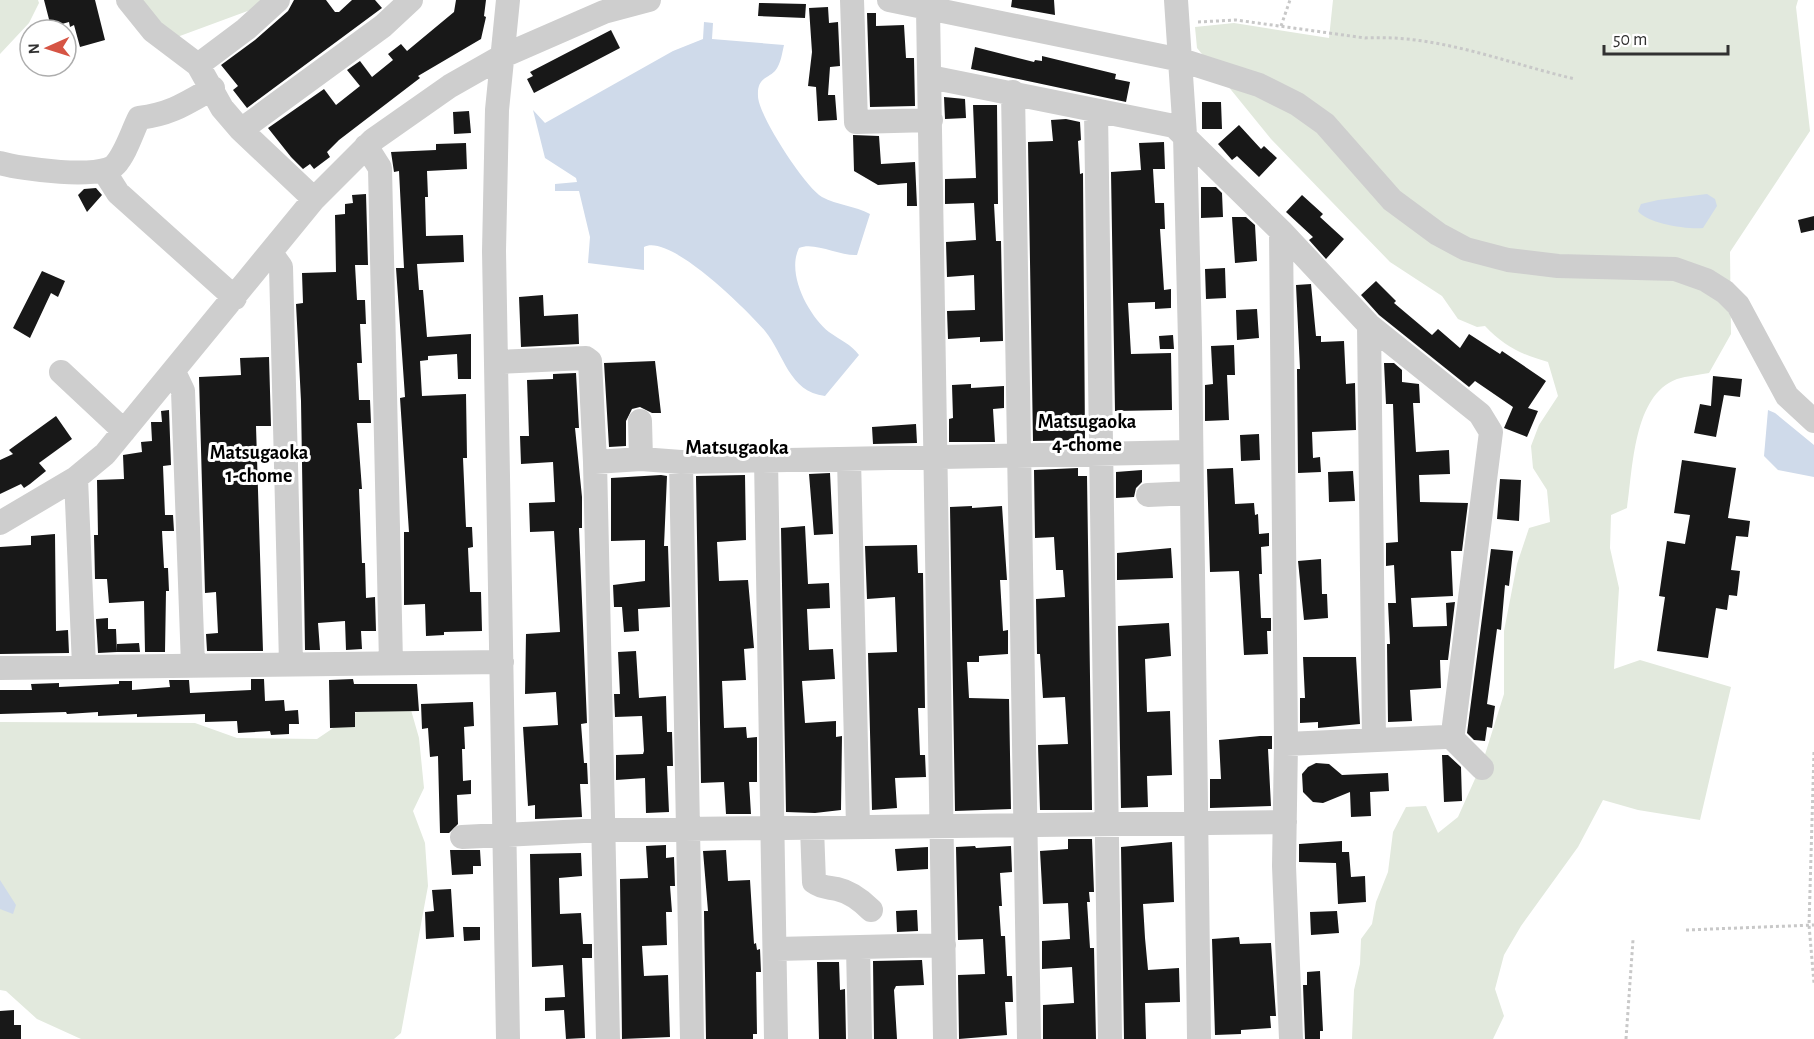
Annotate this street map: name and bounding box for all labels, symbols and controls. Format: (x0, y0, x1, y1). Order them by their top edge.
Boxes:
north arrow (18, 18, 78, 78)
scale bar (1604, 18, 1728, 56)
text: 50 m (1613, 31, 1647, 49)
text: N (26, 43, 42, 55)
district label: Matsugaoka 4-chome (1038, 412, 1137, 455)
district label: Matsugaoka (685, 437, 789, 458)
district label: Matsugaoka 1-chome (210, 443, 309, 486)

